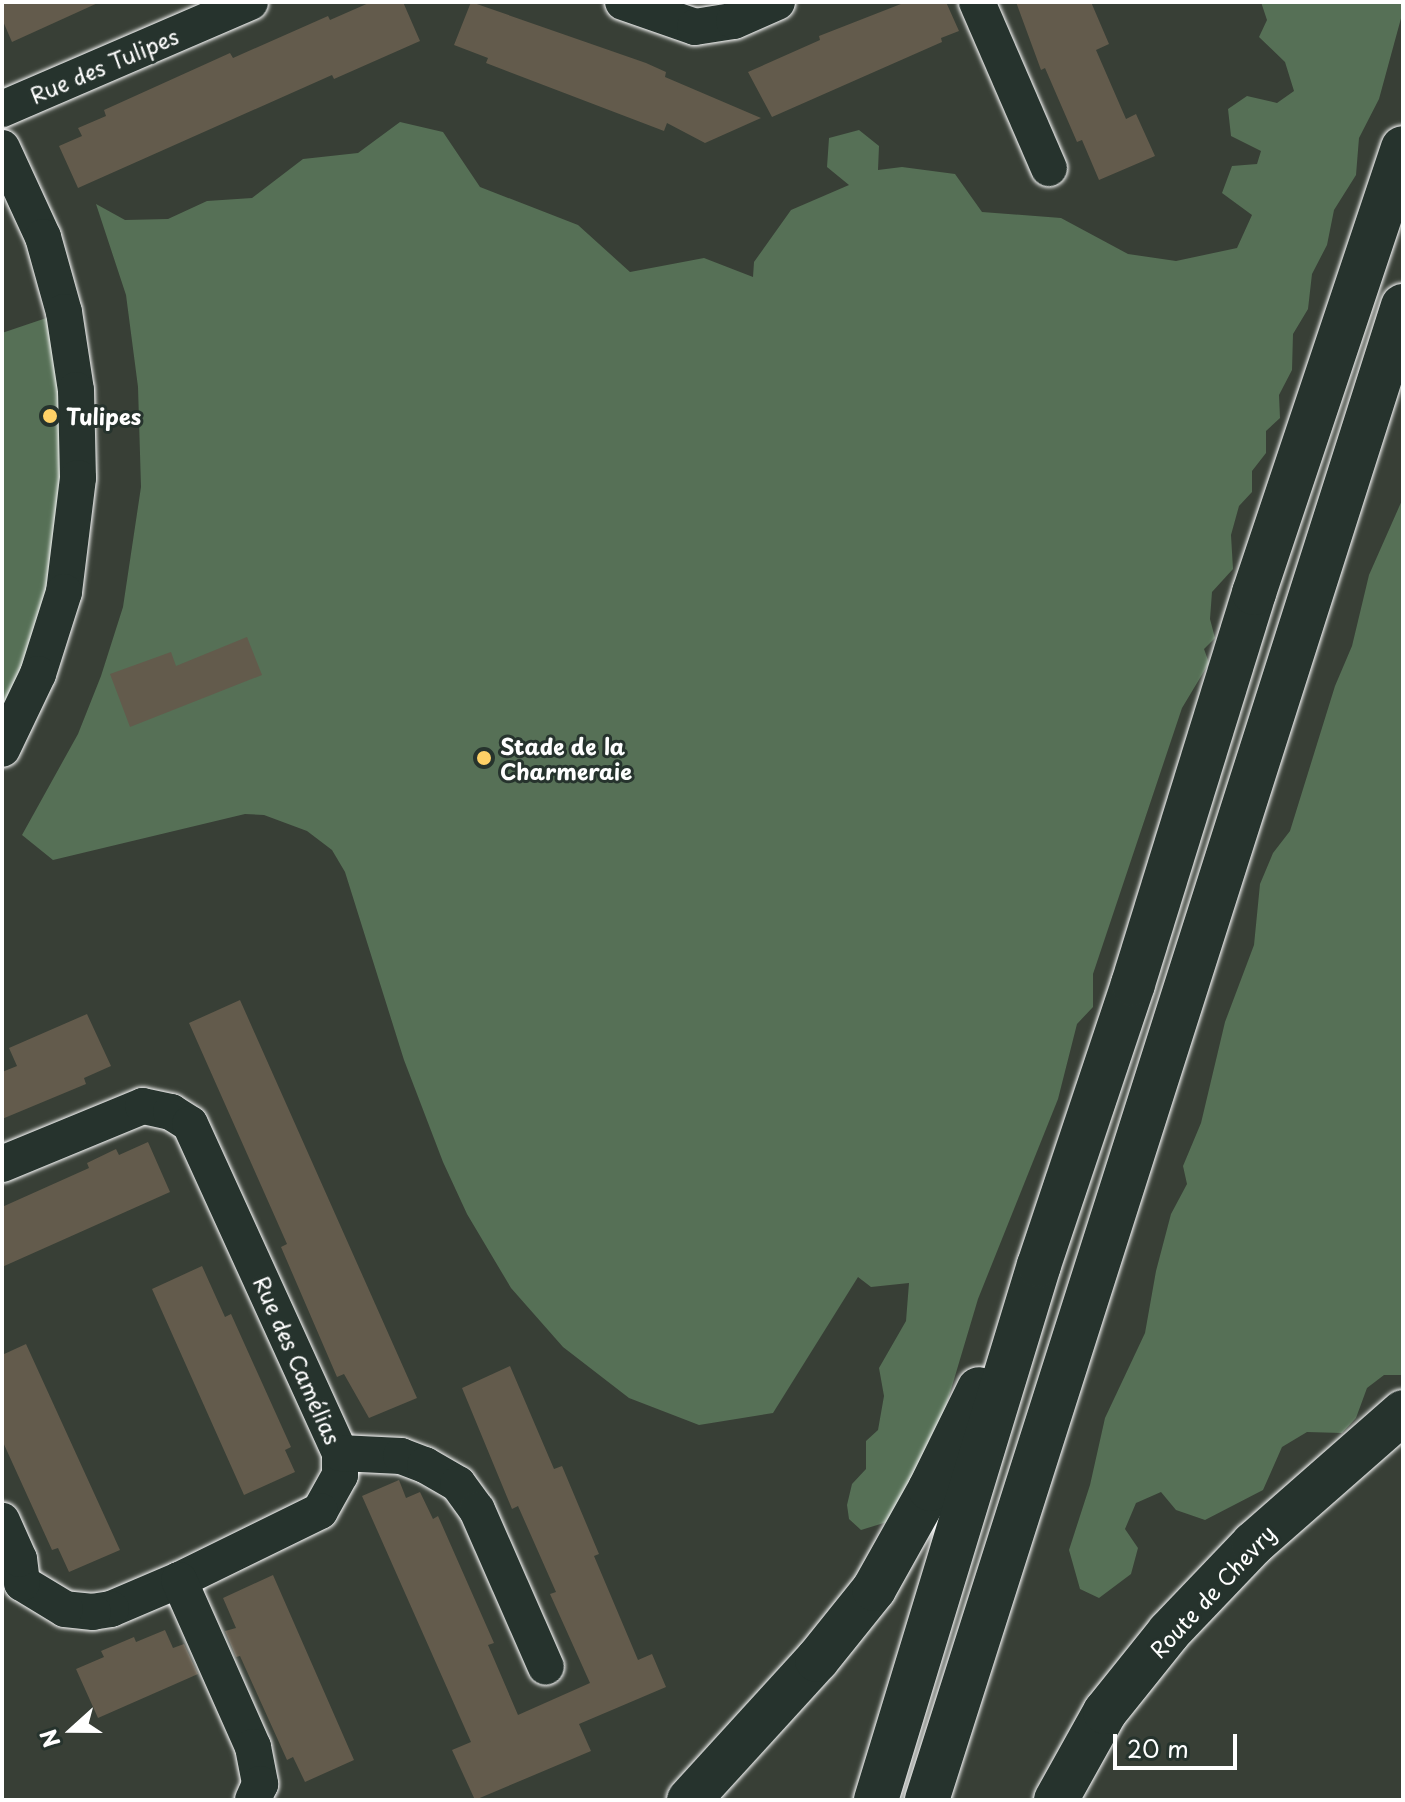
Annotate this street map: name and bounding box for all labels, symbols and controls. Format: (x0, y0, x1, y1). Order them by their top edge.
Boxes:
street label: Rue des Tulipes (24, 21, 184, 109)
place label: Tulipes (66, 403, 141, 429)
marker: Tulipes (41, 407, 59, 425)
place label: Stade de la Charmeraie (500, 732, 632, 784)
marker: Stade de la Charmeraie (475, 749, 493, 767)
street label: Rue des Camélias (248, 1270, 348, 1450)
street label: Route de Chevry (1143, 1519, 1281, 1663)
north arrow (32, 1690, 112, 1770)
scale bar (1117, 1718, 1241, 1768)
text: N (31, 1725, 68, 1753)
text: 20 m (1127, 1730, 1189, 1766)

